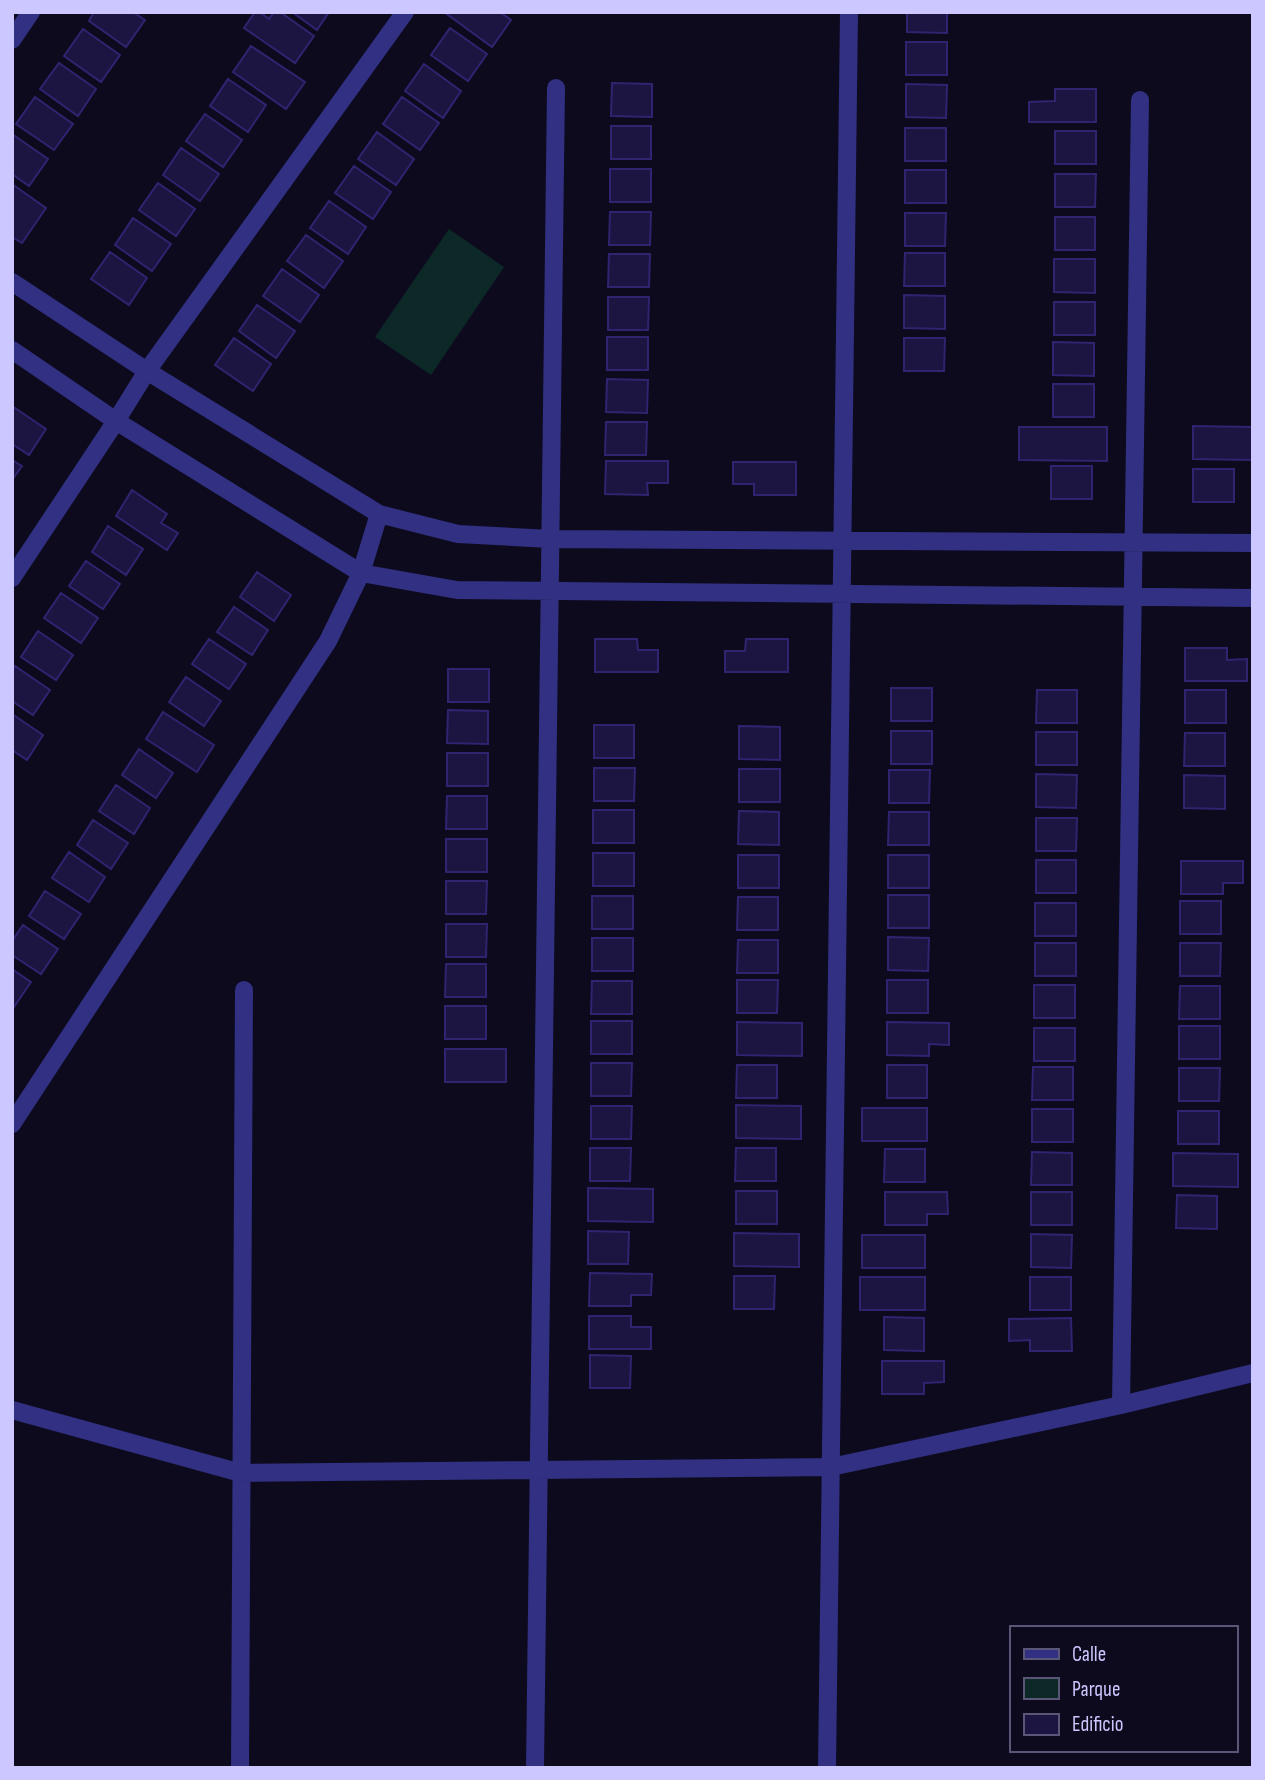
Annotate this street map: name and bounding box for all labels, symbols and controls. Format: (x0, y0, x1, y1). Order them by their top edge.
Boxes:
legend (1010, 1626, 1237, 1752)
text: Calle (1072, 1642, 1106, 1667)
text: Parque (1072, 1677, 1120, 1702)
text: Edificio (1072, 1712, 1123, 1737)

